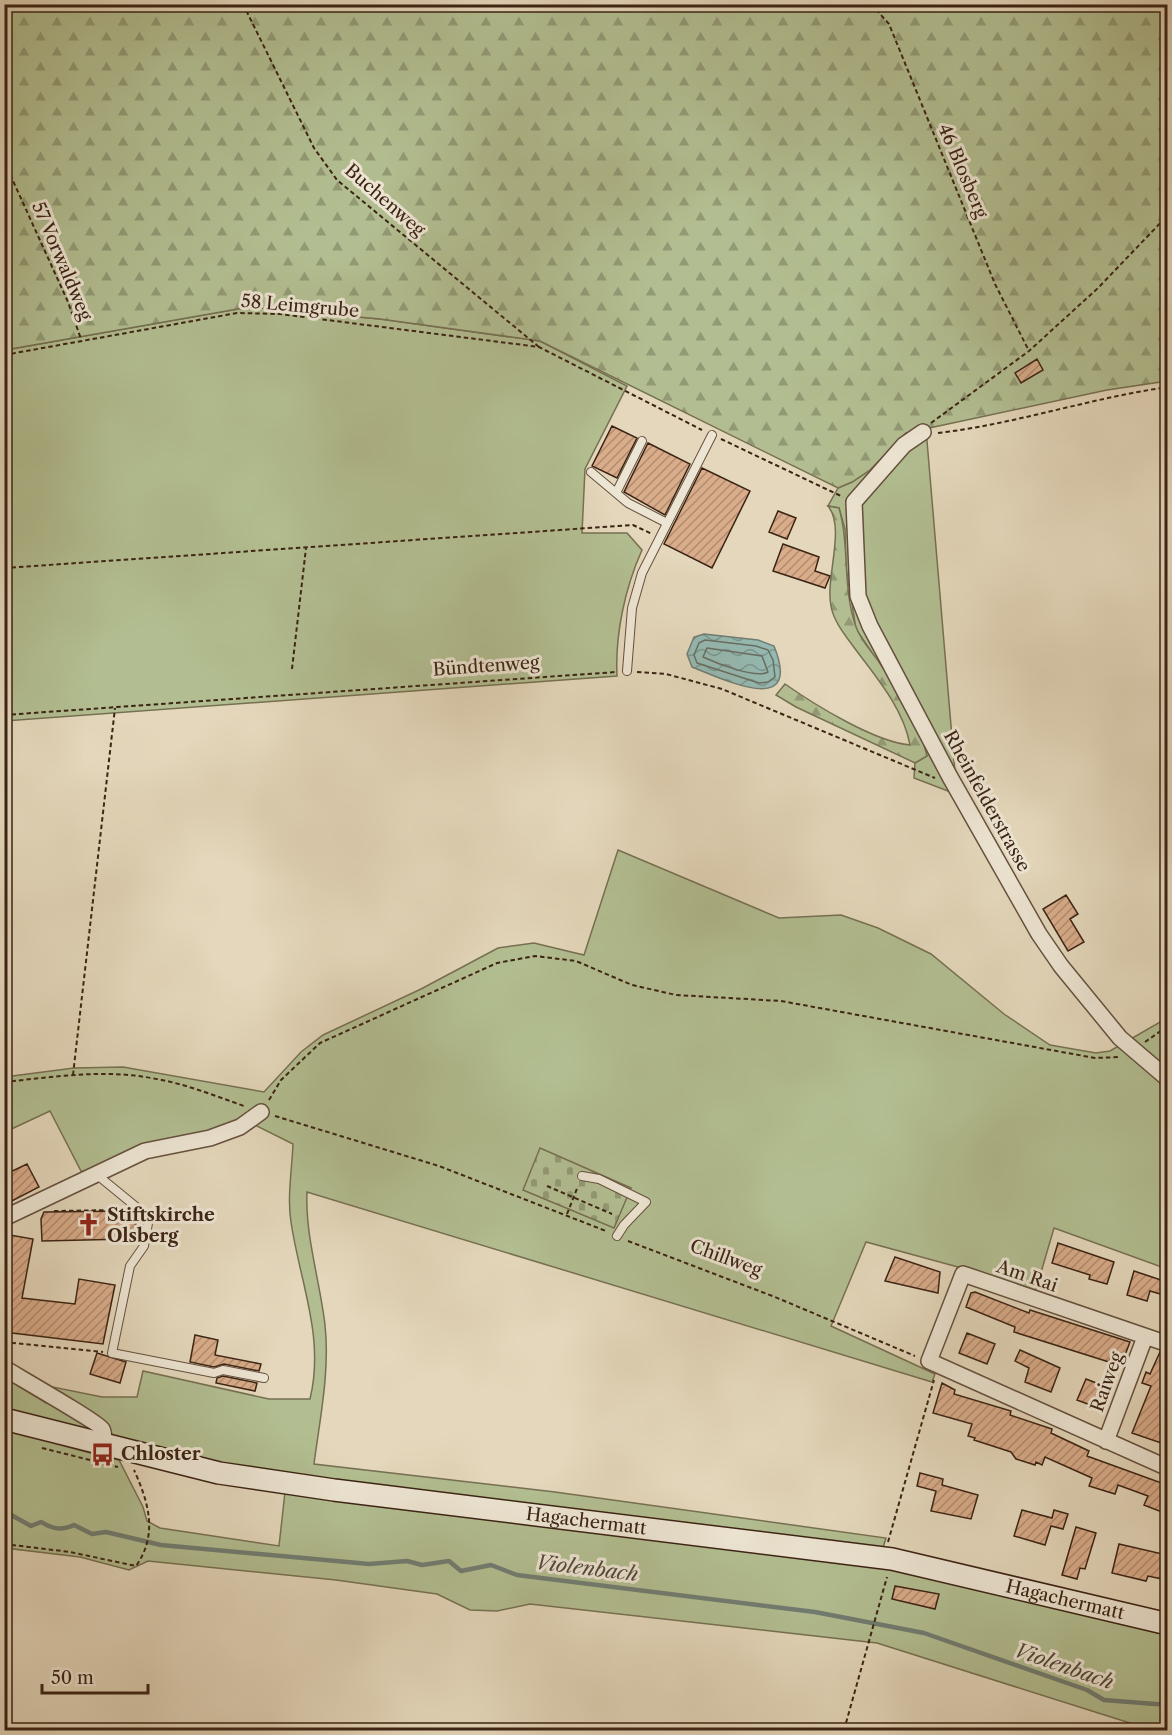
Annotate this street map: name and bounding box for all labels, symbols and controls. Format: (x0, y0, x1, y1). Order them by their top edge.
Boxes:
street label: 46 Blosberg (933, 121, 993, 222)
street label: Buchenweg (340, 159, 430, 241)
street label: 57 Vorwaldweg (27, 198, 97, 324)
street label: 58 Leimgrube (240, 290, 360, 322)
street label: Bündtenweg (432, 651, 541, 681)
street label: Rheinfelderstrasse (939, 726, 1035, 876)
place label: Stiftskirche Olsberg (107, 1204, 215, 1247)
church icon: Stiftskirche Olsberg (76, 1212, 102, 1238)
street label: Chillweg (687, 1235, 766, 1281)
street label: Am Rai (993, 1255, 1061, 1297)
street label: Raiweg (1086, 1349, 1128, 1415)
bus stop icon: Chloster (90, 1441, 116, 1467)
place label: Chloster (121, 1443, 201, 1465)
street label: Hagachermatt (525, 1503, 648, 1540)
water label: Violenbach (534, 1550, 640, 1586)
street label: Hagachermatt (1004, 1575, 1127, 1625)
water label: Violenbach (1011, 1638, 1117, 1694)
scale bar (42, 1657, 148, 1695)
text: 50 m (51, 1667, 94, 1689)

